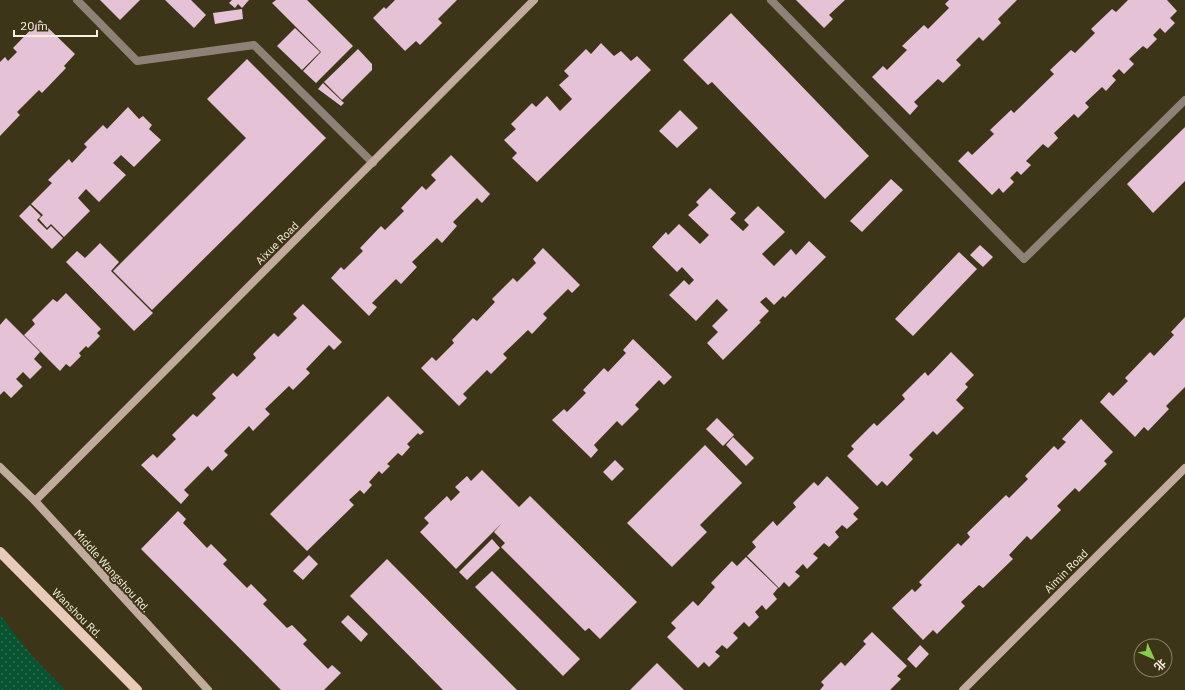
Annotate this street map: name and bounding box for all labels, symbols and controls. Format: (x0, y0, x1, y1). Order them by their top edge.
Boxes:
scale bar (14, 12, 97, 38)
text: 20 m (20, 18, 48, 33)
street label: Aixue Road (252, 218, 302, 268)
street label: Middle Wangshou Rd. (71, 527, 153, 615)
street label: Aimin Road (1041, 546, 1091, 596)
street label: Wanshou Rd. (49, 585, 105, 641)
north arrow (1133, 638, 1173, 678)
text: 北 (1151, 656, 1169, 674)

